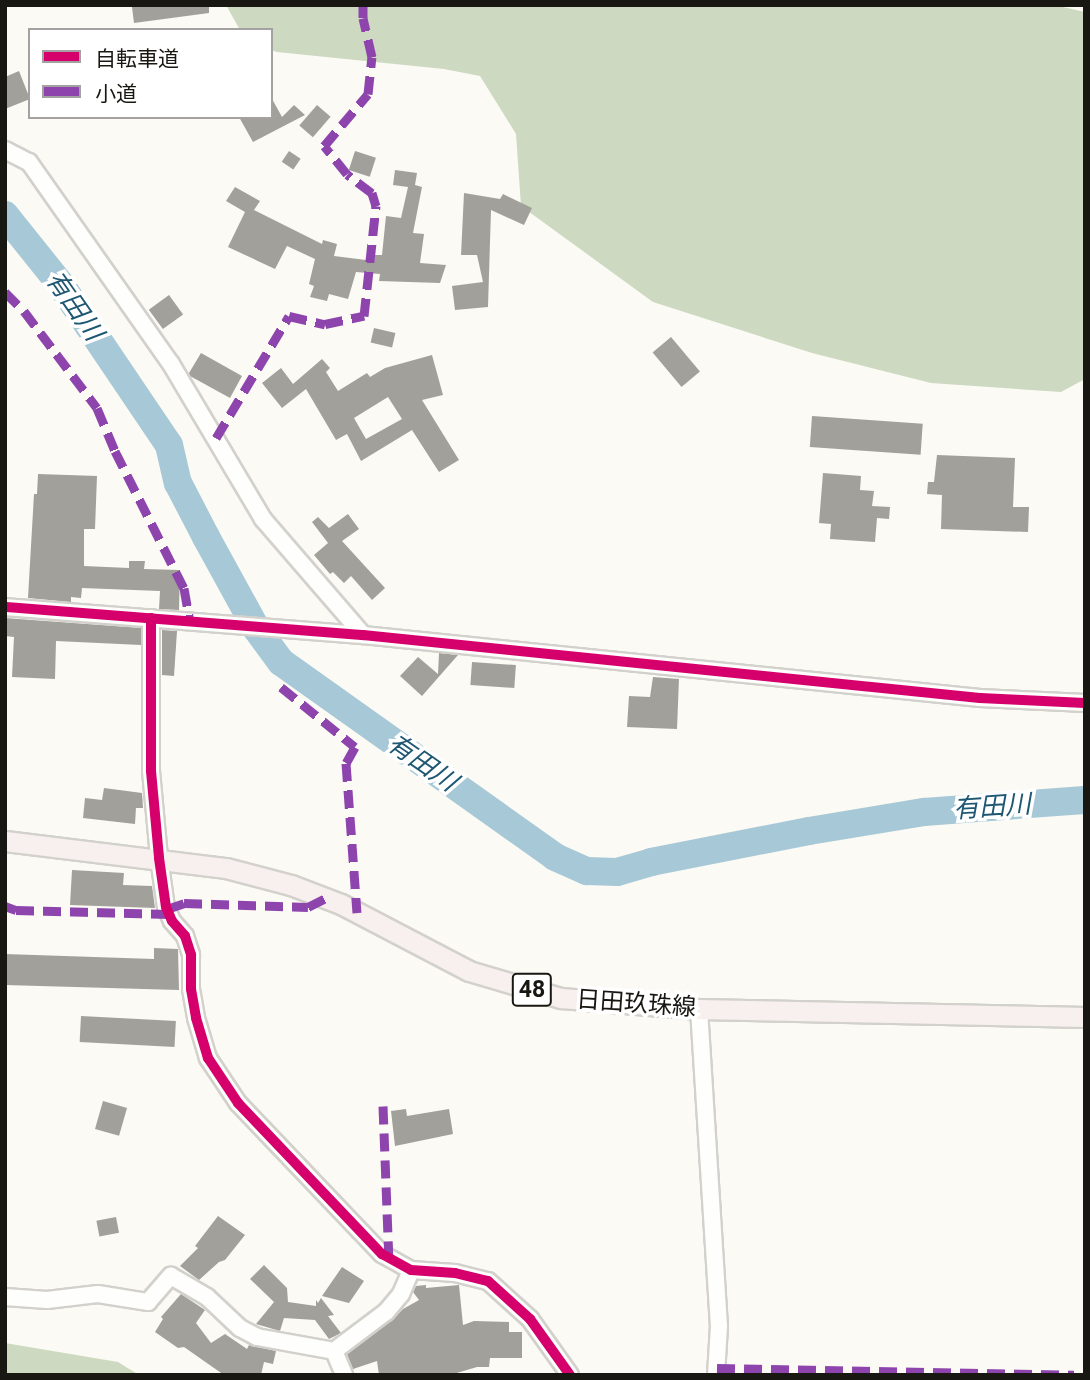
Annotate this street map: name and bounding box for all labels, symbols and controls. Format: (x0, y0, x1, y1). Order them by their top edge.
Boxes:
legend (28, 28, 273, 119)
text: 自転車道 (95, 47, 179, 71)
text: 小道 (95, 82, 137, 106)
water label: 有田川 (39, 265, 109, 347)
water label: 有田川 (381, 728, 463, 798)
water label: 有田川 (952, 789, 1032, 825)
road number: 48 (511, 970, 553, 1009)
street label: 日田玖珠線 (575, 985, 697, 1023)

